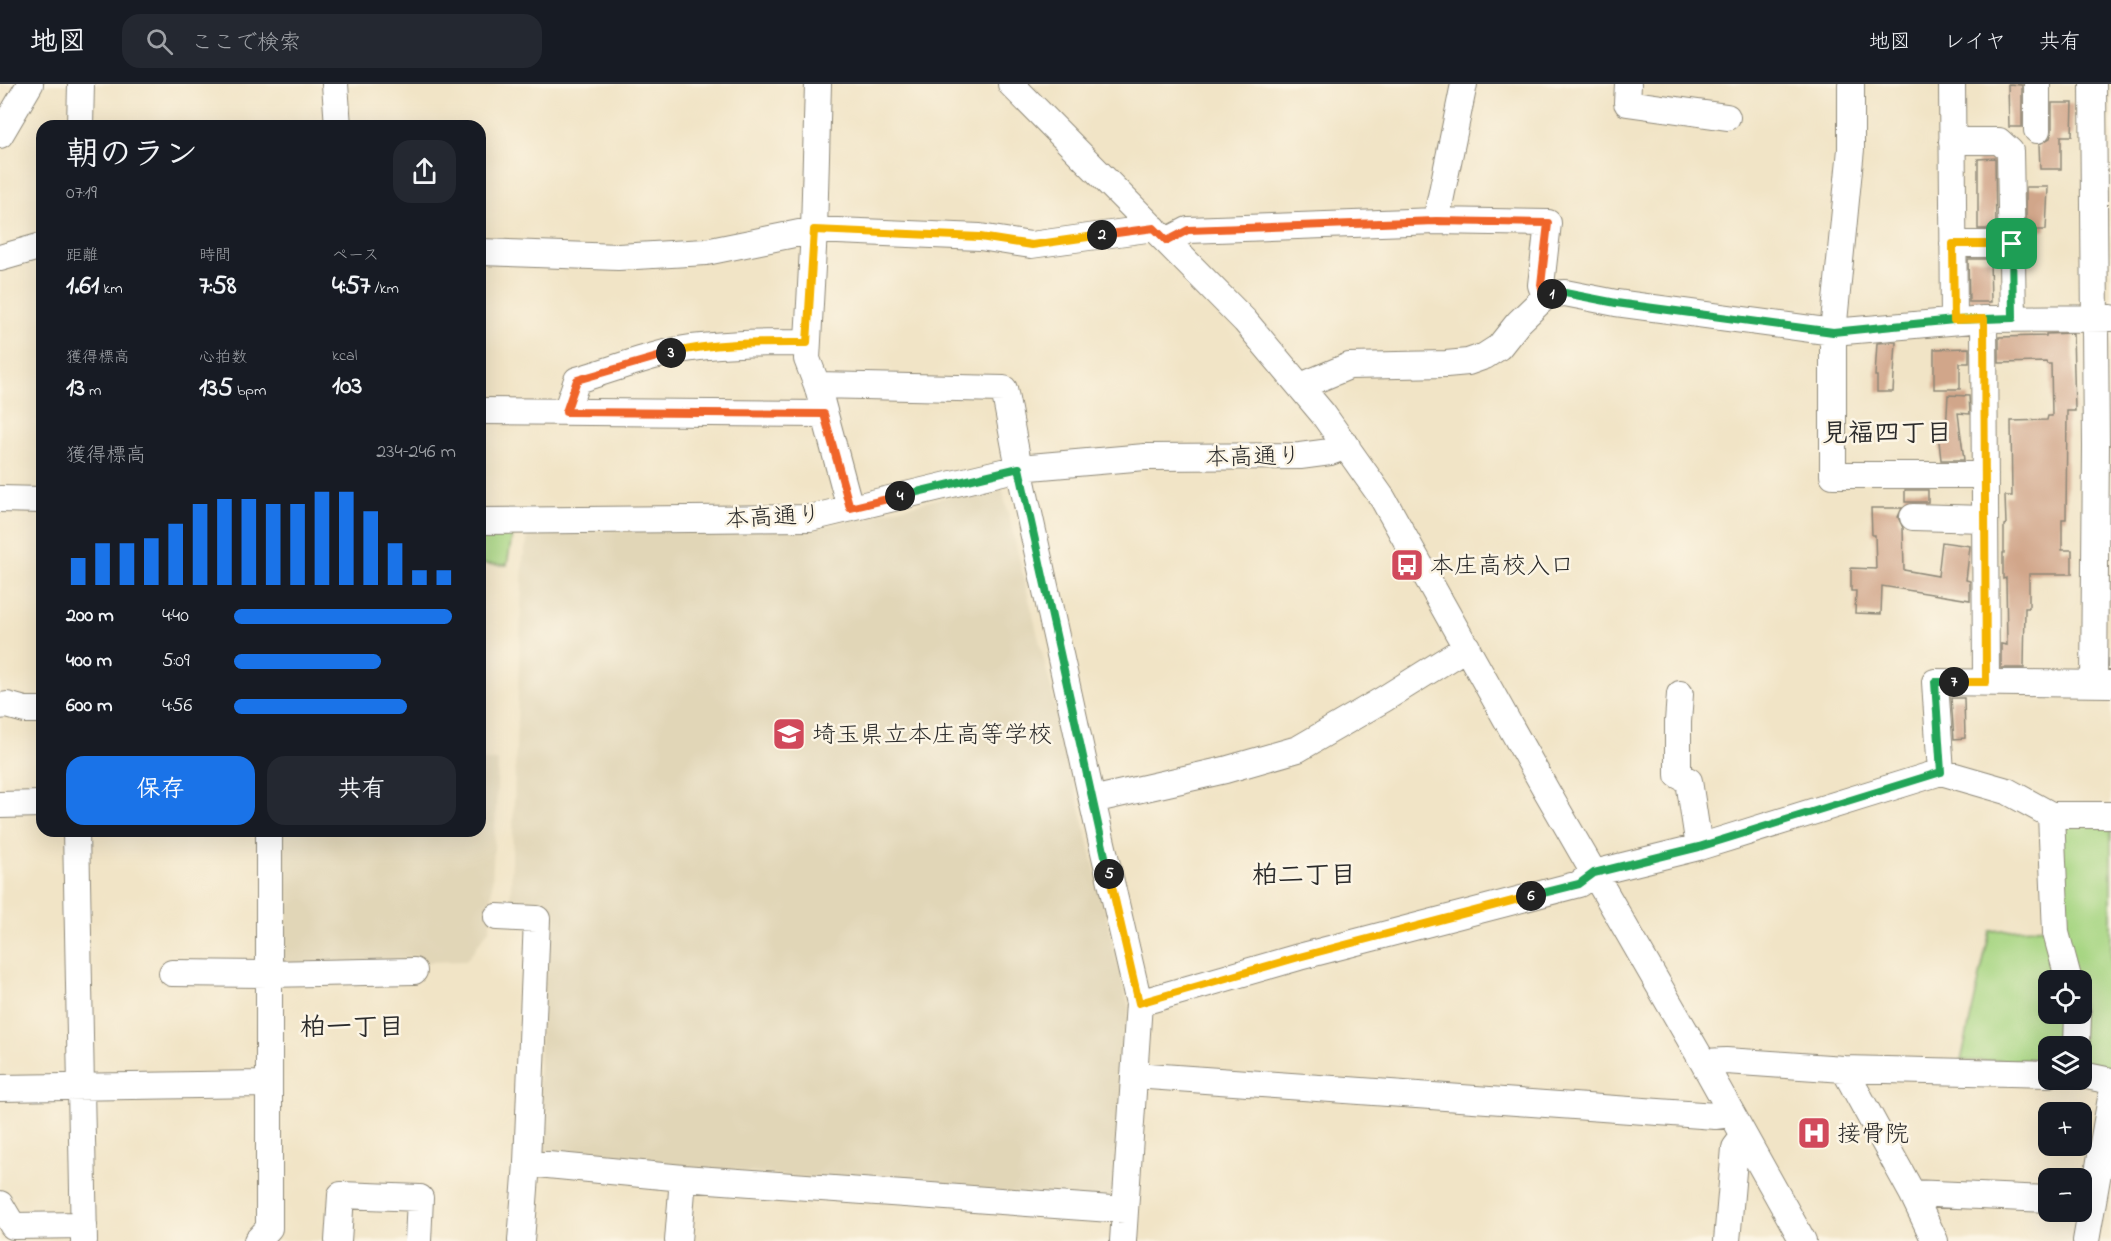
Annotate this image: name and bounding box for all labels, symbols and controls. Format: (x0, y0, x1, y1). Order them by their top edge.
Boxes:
search box (122, 14, 542, 68)
text: 地図 (30, 23, 86, 64)
icon: search (143, 25, 176, 58)
text: ここで検索 (191, 28, 301, 60)
text: 地図 (1869, 28, 1911, 58)
text: レイヤ (1944, 28, 2006, 58)
text: 共有 (2039, 28, 2081, 58)
text: 朝のラン (66, 132, 198, 180)
button: share (393, 140, 456, 203)
text: 07:19 (66, 179, 97, 208)
pin (1986, 218, 2037, 269)
pin: 2 (1087, 220, 1117, 250)
text: 2 (1098, 223, 1106, 247)
icon: arrive (1995, 227, 2028, 260)
text: 距離 (66, 244, 98, 268)
text: 時間 (199, 244, 231, 268)
text: ペース (332, 244, 379, 268)
text: 1.61 (66, 268, 99, 306)
text: 7:58 (199, 268, 237, 306)
text: 4:57 (332, 268, 371, 306)
text: km (99, 277, 123, 301)
text: /km (371, 277, 399, 301)
pin: 1 (1537, 279, 1567, 309)
text: 1 (1549, 282, 1555, 306)
pin: 3 (656, 338, 686, 368)
text: 3 (668, 341, 674, 365)
text: kcal (332, 344, 357, 368)
text: 獲得標高 (66, 346, 130, 370)
text: 心拍数 (199, 346, 247, 370)
text: 103 (332, 368, 362, 406)
text: 13 (66, 370, 85, 408)
text: 135 (199, 370, 233, 408)
text: m (85, 379, 101, 403)
text: bpm (233, 379, 266, 403)
district label: 見福四丁目 (1822, 416, 1952, 454)
text: 234–246 m (376, 438, 456, 467)
street label: 本高通り (1205, 440, 1301, 477)
text: 獲得標高 (66, 442, 146, 471)
pin: 4 (885, 481, 915, 511)
text: 4 (897, 484, 903, 508)
street label: 本高通り (724, 499, 822, 538)
bus stop icon: 本庄高校入口 (1389, 547, 1425, 583)
place label: 本庄高校入口 (1430, 550, 1574, 585)
text: 200 m (66, 602, 114, 631)
text: 4:40 (162, 602, 189, 631)
text: 400 m (66, 647, 112, 676)
text: 5:09 (162, 647, 190, 676)
pin: 7 (1939, 667, 1969, 697)
text: 7 (1951, 670, 1957, 694)
text: 600 m (66, 692, 113, 721)
text: 4:56 (162, 692, 192, 721)
school or university icon: 埼玉県立本庄高等学校 (771, 716, 807, 752)
place label: 埼玉県立本庄高等学校 (812, 719, 1052, 754)
button: 保存 (66, 756, 255, 825)
button: 共有 (267, 756, 456, 825)
district label: 柏二丁目 (1252, 858, 1356, 896)
pin: 5 (1094, 859, 1124, 889)
text: 5 (1104, 862, 1114, 886)
pin: 6 (1516, 881, 1546, 911)
text: 6 (1527, 884, 1535, 908)
map controls (2038, 970, 2092, 1222)
button: locate (2038, 970, 2092, 1024)
district label: 柏一丁目 (300, 1010, 404, 1048)
button: layers (2038, 1036, 2092, 1090)
button: + (2038, 1102, 2092, 1156)
hospital icon: 接骨院 (1796, 1115, 1832, 1151)
place label: 接骨院 (1837, 1118, 1909, 1153)
button: − (2038, 1168, 2092, 1222)

